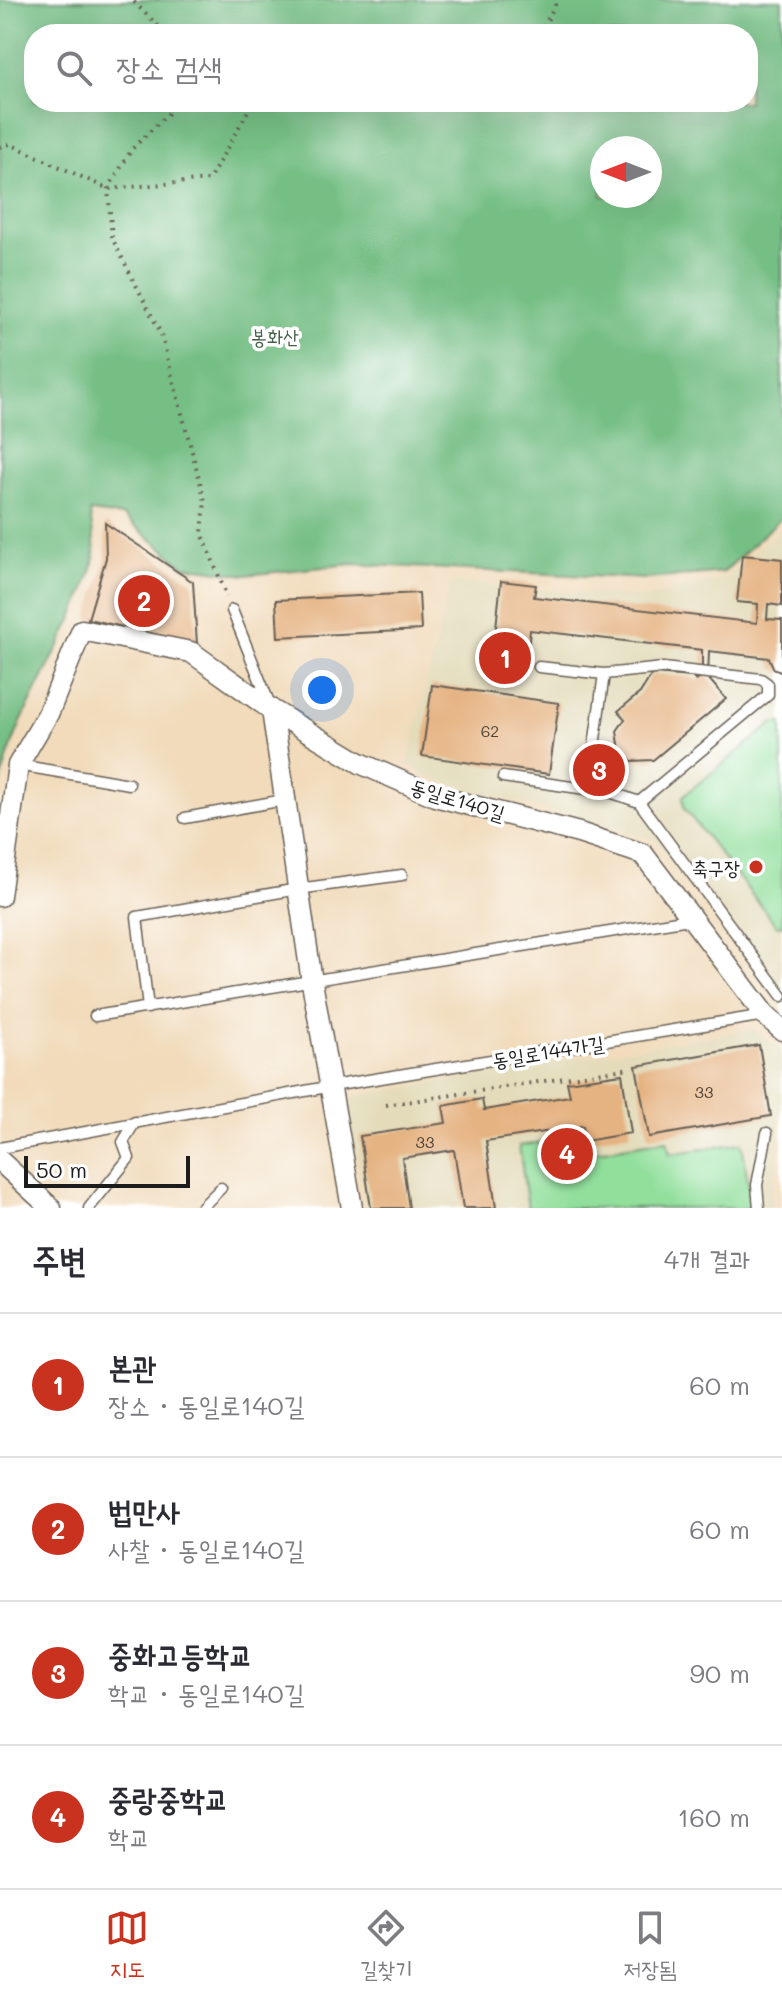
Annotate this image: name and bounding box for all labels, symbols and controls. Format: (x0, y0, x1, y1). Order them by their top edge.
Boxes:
search box (24, 24, 758, 112)
icon: search (52, 46, 96, 90)
text: 장소 검색 (116, 47, 222, 87)
north arrow (590, 136, 662, 208)
park label: 봉화산 (251, 323, 299, 349)
pin: 2 (118, 571, 170, 631)
pin: 1 (479, 628, 531, 688)
your location (302, 670, 342, 710)
house number: 62 (481, 720, 499, 741)
pin: 3 (573, 740, 625, 800)
street label: 동일로140길 (408, 772, 508, 826)
place label: 축구장 (692, 854, 740, 880)
marker: 축구장 (747, 858, 765, 876)
street label: 동일로144가길 (490, 1029, 606, 1073)
house number: 33 (695, 1081, 713, 1102)
pin: 4 (541, 1124, 593, 1184)
house number: 33 (416, 1131, 434, 1152)
scale bar (24, 1152, 190, 1188)
text: 50 m (36, 1155, 87, 1184)
text: 주변 (32, 1236, 87, 1281)
text: 4개 결과 (664, 1242, 750, 1276)
text: 본관 (108, 1346, 156, 1386)
text: 1 (52, 1368, 64, 1402)
text: 60 m (689, 1368, 750, 1402)
text: 장소 · 동일로140길 (108, 1388, 304, 1422)
text: 법만사 (108, 1490, 180, 1530)
text: 2 (51, 1512, 65, 1546)
text: 60 m (689, 1512, 750, 1546)
text: 사찰 · 동일로140길 (108, 1532, 304, 1566)
text: 중화고등학교 (108, 1634, 253, 1674)
text: 3 (50, 1656, 66, 1690)
text: 90 m (690, 1656, 750, 1690)
text: 학교 · 동일로140길 (108, 1676, 304, 1710)
text: 중랑중학교 (108, 1778, 229, 1818)
text: 4 (50, 1800, 66, 1834)
text: 160 m (678, 1800, 750, 1834)
text: 학교 (108, 1820, 150, 1854)
tab: 지도 (105, 1906, 149, 1984)
tab: 길찾기 (360, 1906, 413, 1984)
tab: 저장됨 (624, 1906, 677, 1984)

